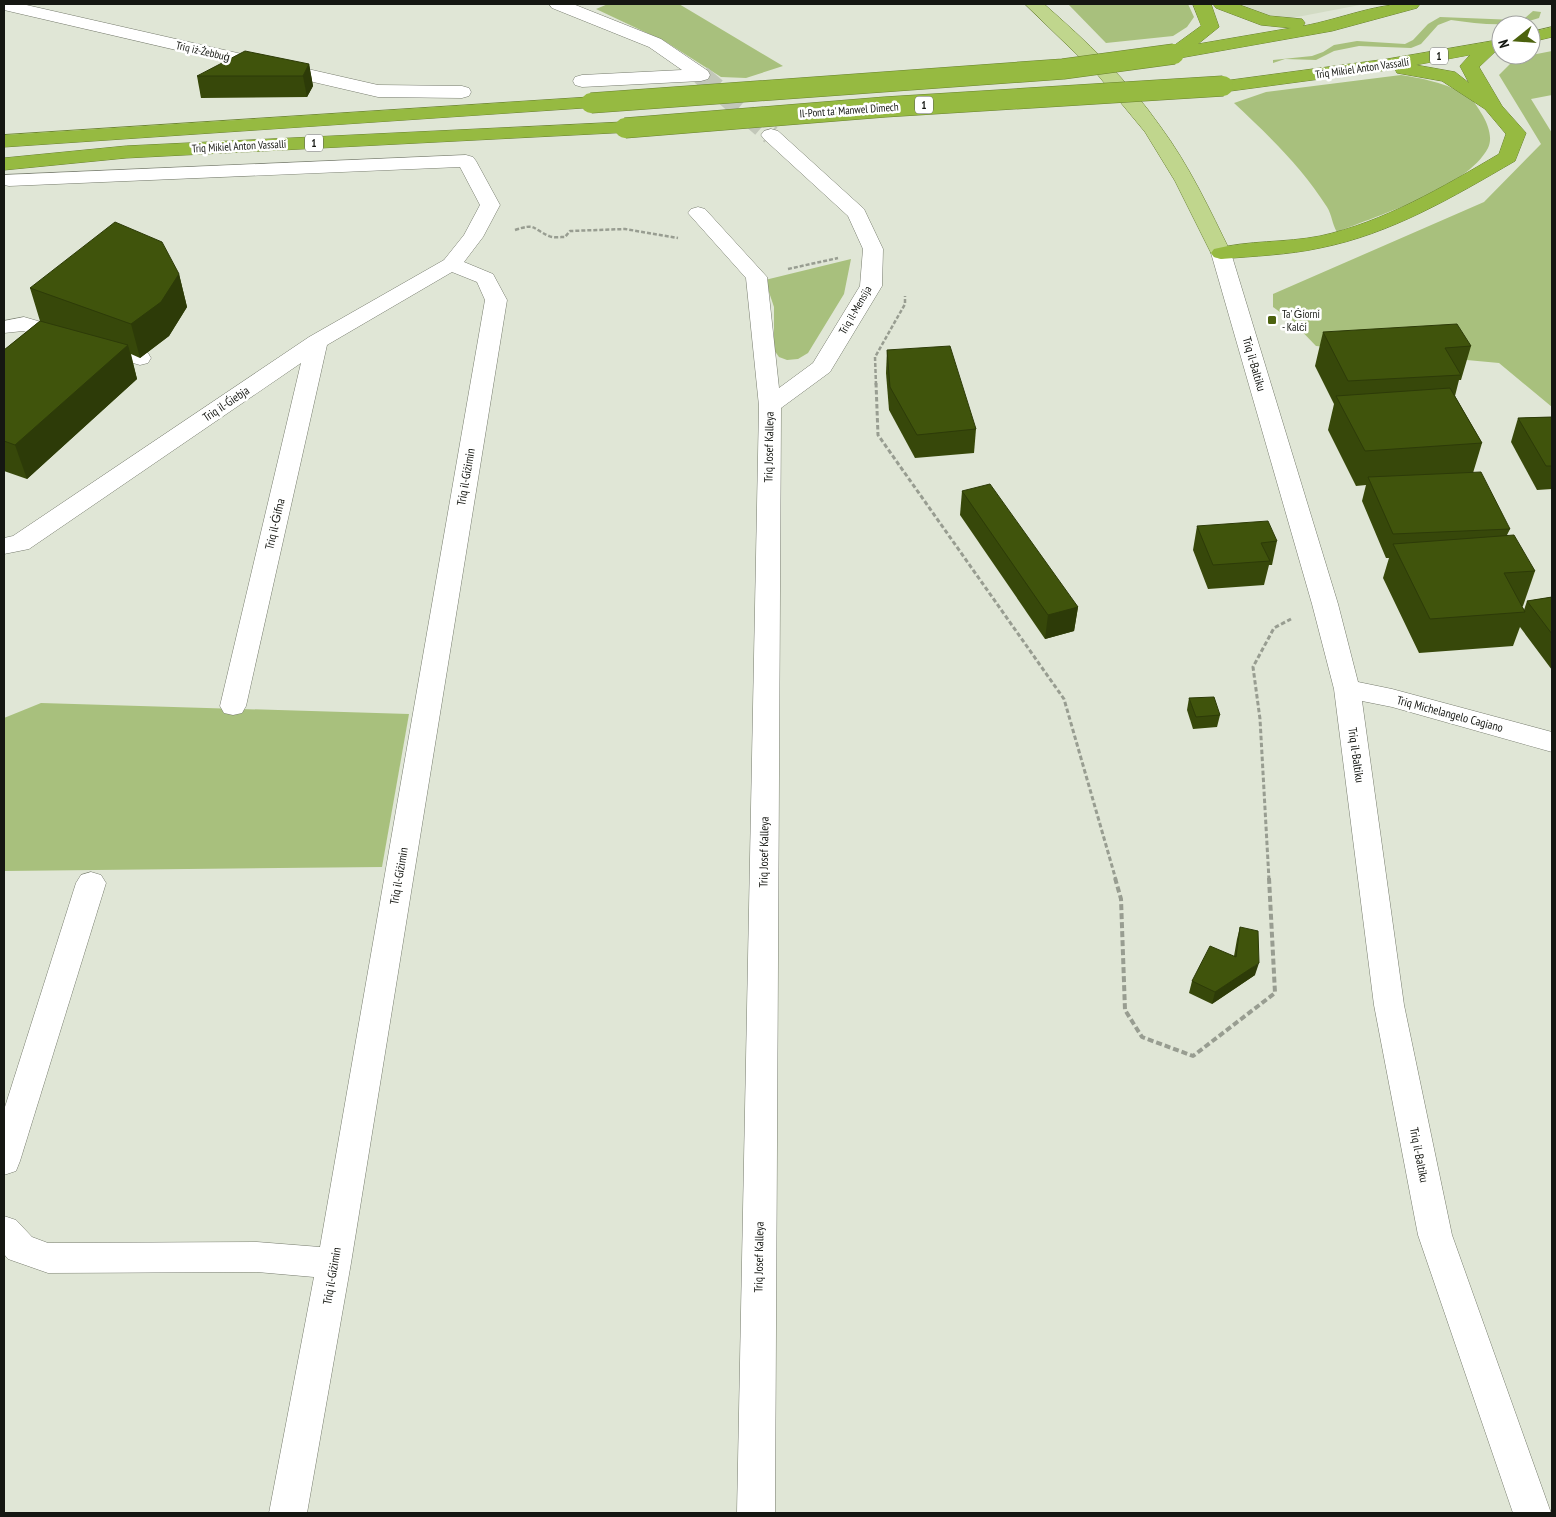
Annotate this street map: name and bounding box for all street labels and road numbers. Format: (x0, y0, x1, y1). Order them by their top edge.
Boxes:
street label: Triq iż-Żebbuġ (175, 38, 231, 64)
road number: 1 (1430, 48, 1448, 64)
street label: Triq Mikiel Anton Vassalli (1314, 54, 1410, 82)
road number: 1 (915, 96, 933, 114)
street label: Il-Pont ta' Manwel Dimech (799, 100, 899, 120)
road number: 1 (305, 134, 323, 152)
street label: Triq Mikiel Anton Vassalli (191, 137, 287, 155)
street label: Triq il-Mensija (835, 283, 875, 337)
street label: Triq il-Baltiku (1240, 335, 1269, 393)
street label: Triq il-Ǵiebja (200, 382, 252, 425)
street label: Triq Josef Kalleya (760, 411, 777, 483)
street label: Triq il-Giżimin (453, 447, 478, 507)
street label: Triq il-Ġifna (261, 497, 288, 551)
street label: Triq Michelangelo Cagiano (1395, 692, 1505, 735)
street label: Triq il-Baltiku (1345, 726, 1368, 784)
street label: Triq Josef Kalleya (755, 816, 772, 888)
street label: Triq il-Giżimin (386, 846, 411, 906)
street label: Triq il-Baltiku (1407, 1126, 1432, 1184)
street label: Triq Josef Kalleya (750, 1221, 767, 1293)
street label: Triq il-Giżimin (319, 1246, 344, 1306)

